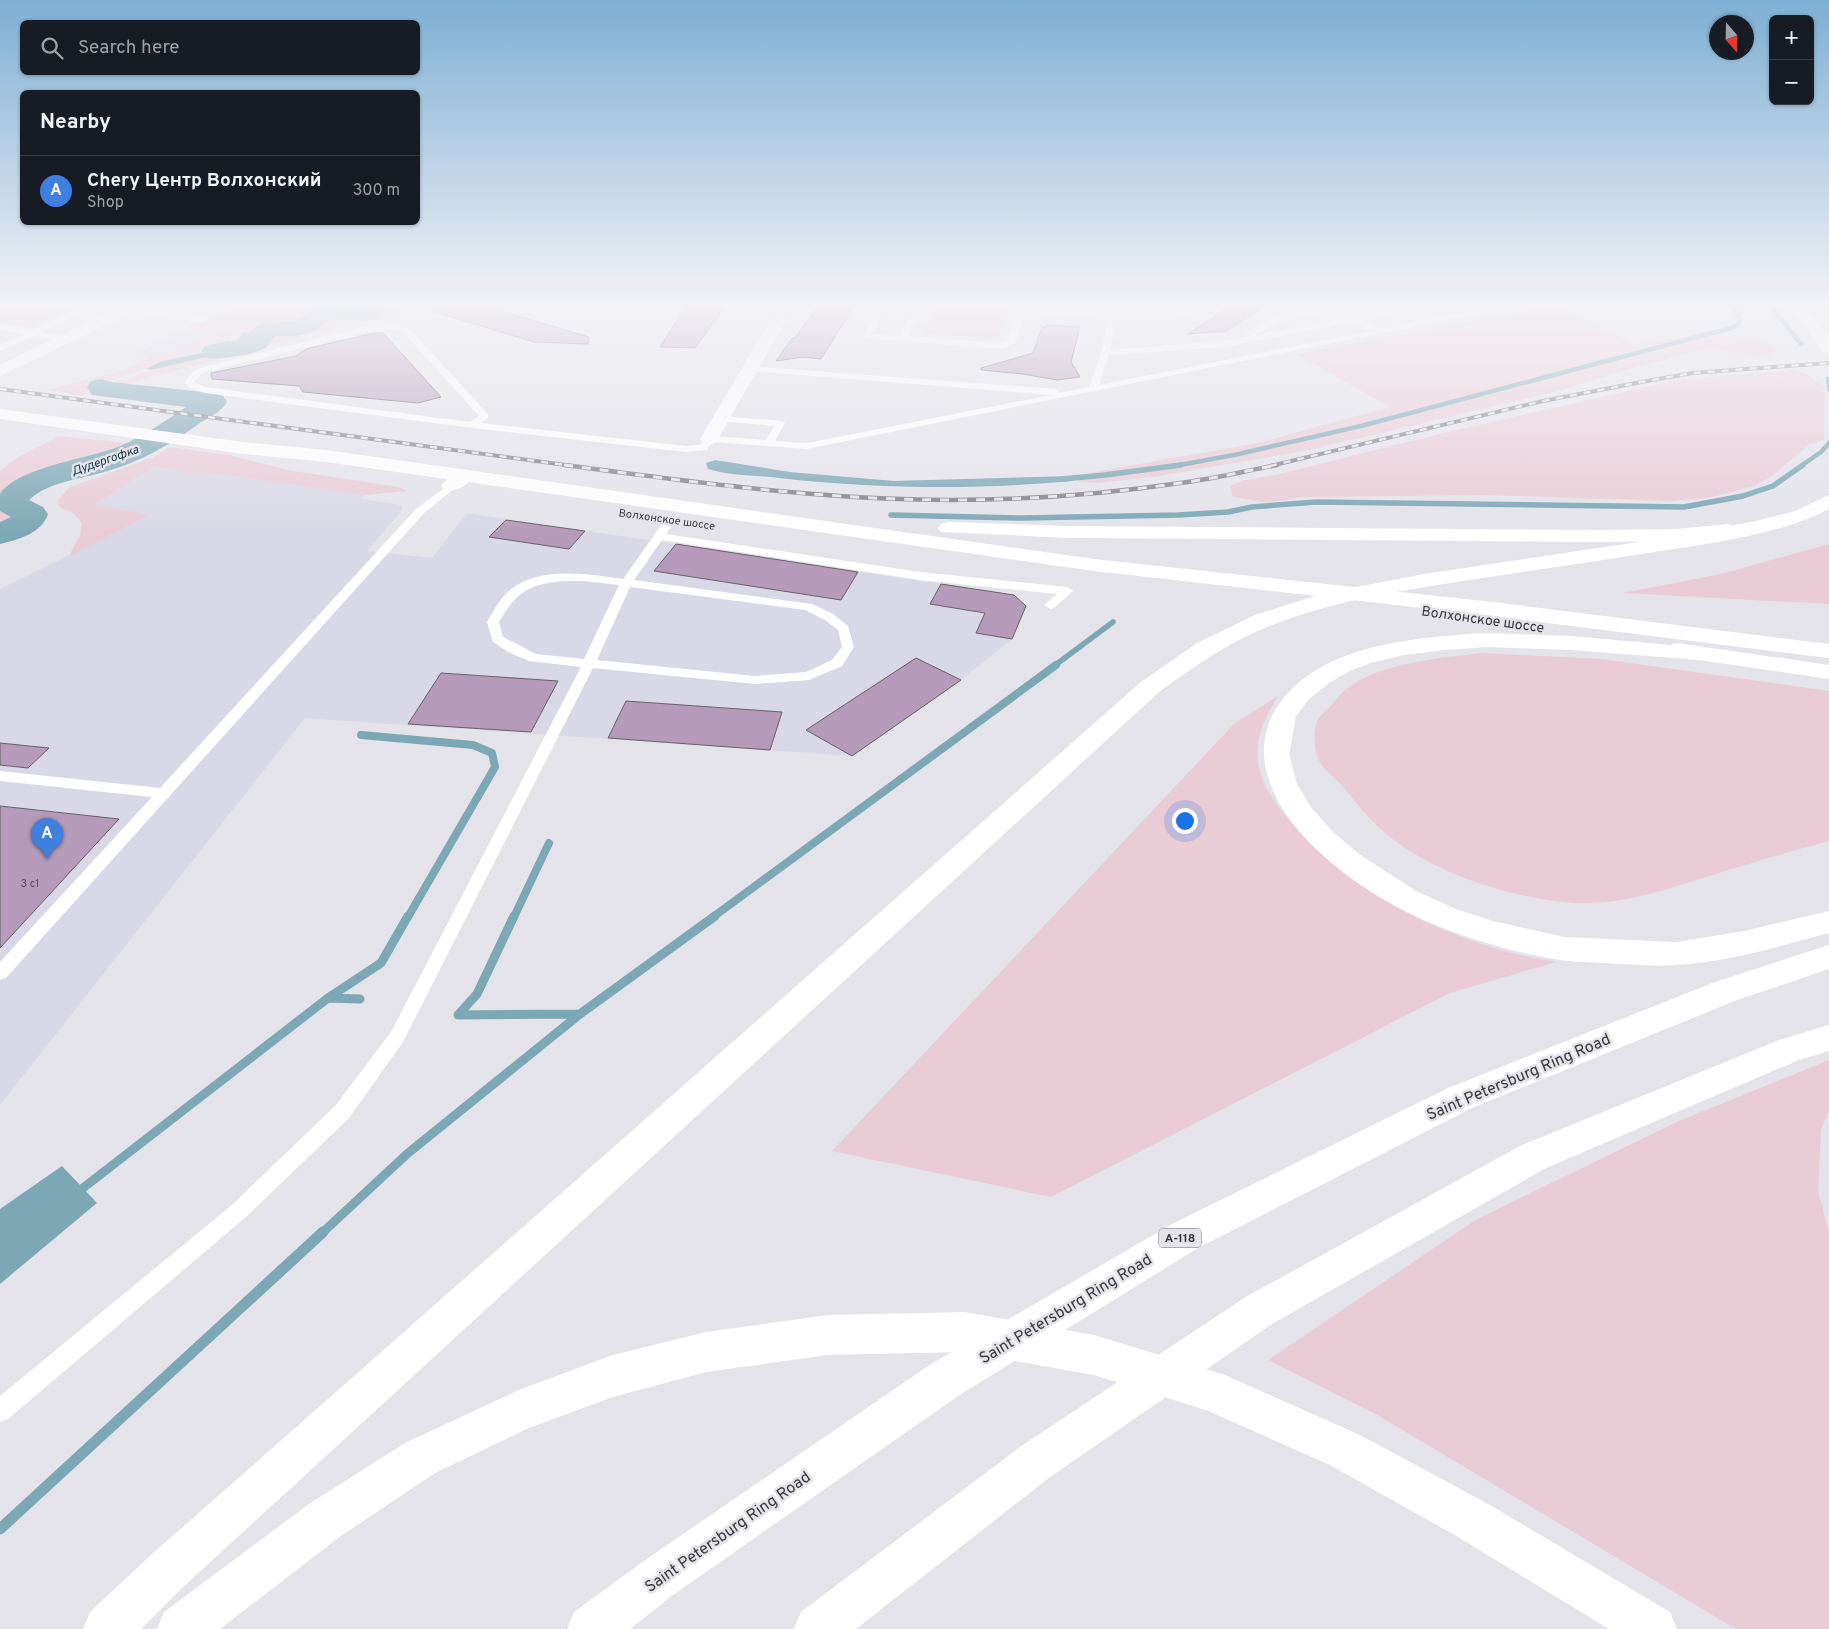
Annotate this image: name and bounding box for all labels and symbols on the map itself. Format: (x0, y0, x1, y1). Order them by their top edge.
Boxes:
north arrow (1709, 15, 1754, 60)
water label: Дудергофка (70, 442, 142, 480)
street label: Волхонское шоссе (618, 506, 716, 534)
street label: Волхонское шоссе (1420, 603, 1545, 638)
your location (1172, 808, 1198, 834)
pin: A (31, 818, 63, 859)
house number: 3 с1 (21, 877, 39, 891)
street label: Saint Petersburg Ring Road (1424, 1030, 1614, 1126)
road number: А-118 (1159, 1228, 1201, 1248)
street label: Saint Petersburg Ring Road (976, 1250, 1156, 1369)
street label: Saint Petersburg Ring Road (641, 1468, 815, 1598)

